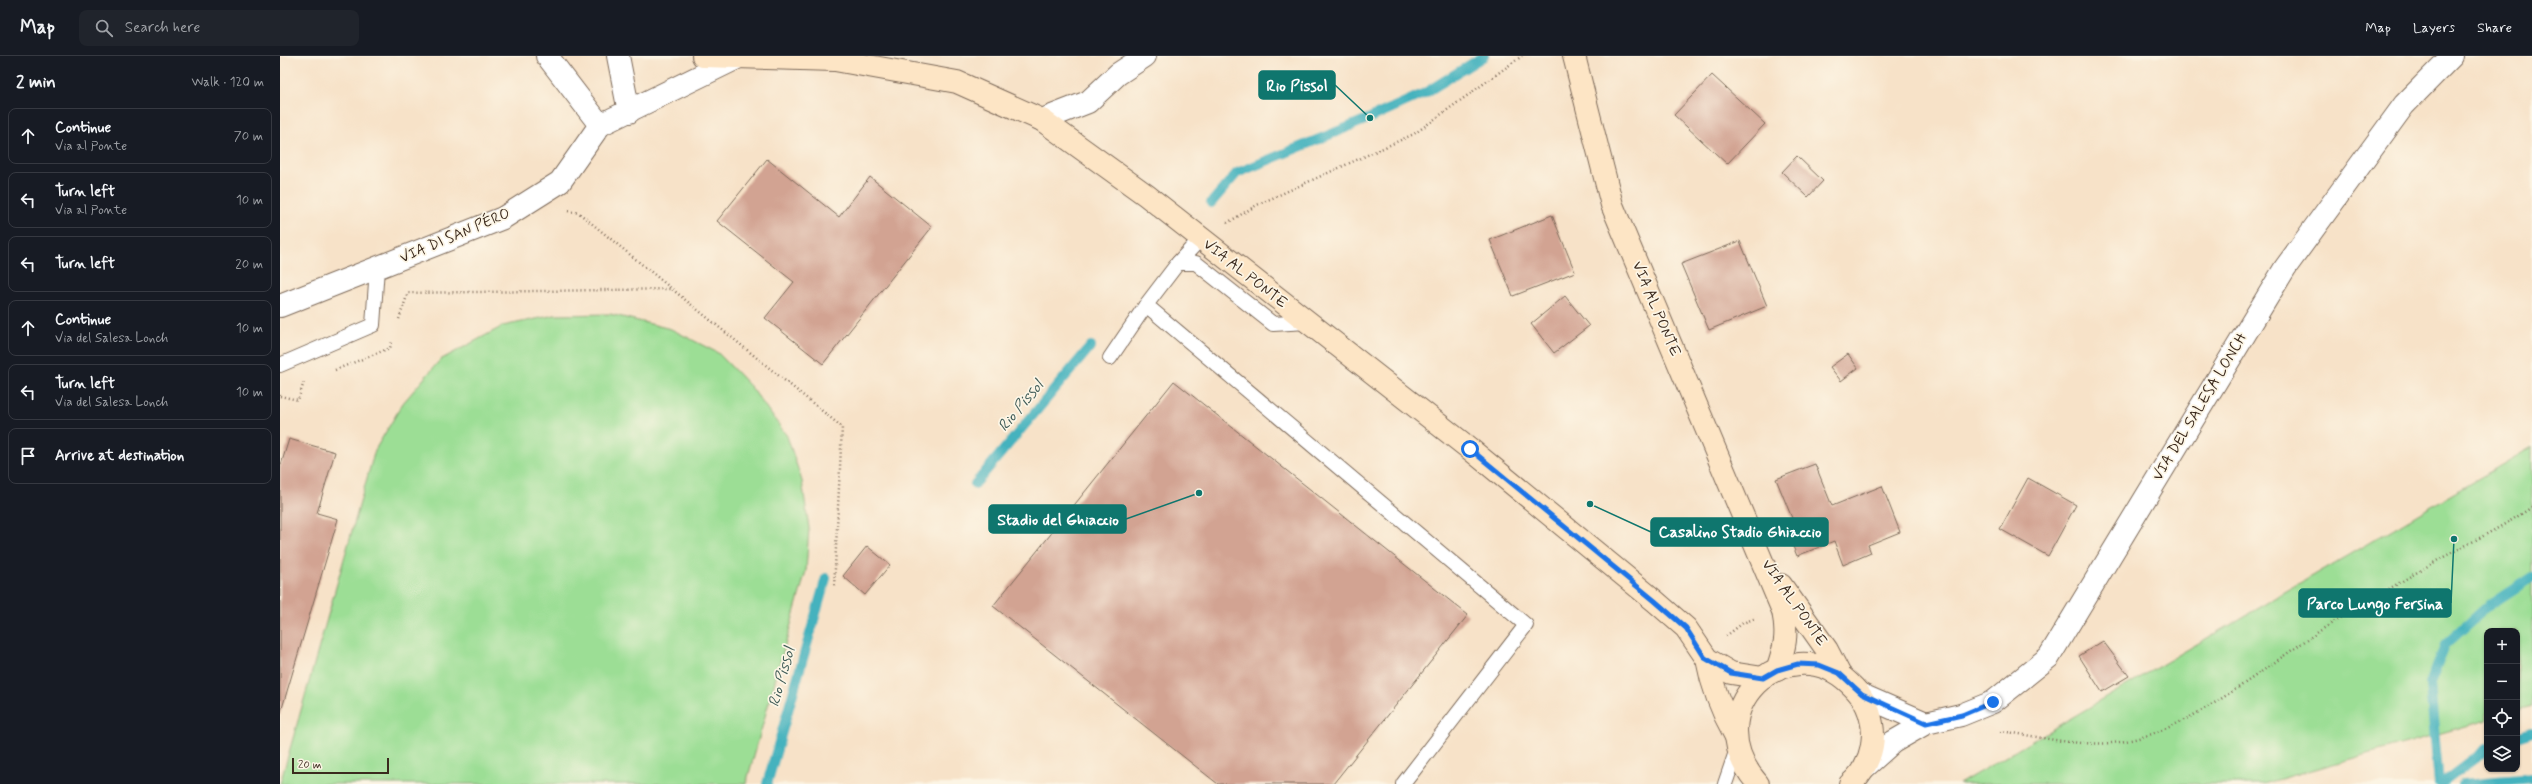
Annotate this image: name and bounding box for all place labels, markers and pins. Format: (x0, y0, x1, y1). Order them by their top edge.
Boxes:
callout: Rio Pissol (1259, 71, 1335, 99)
callout: Stadio del Ghiaccio (989, 505, 1126, 533)
callout: Casalino Stadio Ghiaccio (1651, 518, 1828, 546)
callout: Parco Lungo Fersina (2299, 589, 2451, 617)

